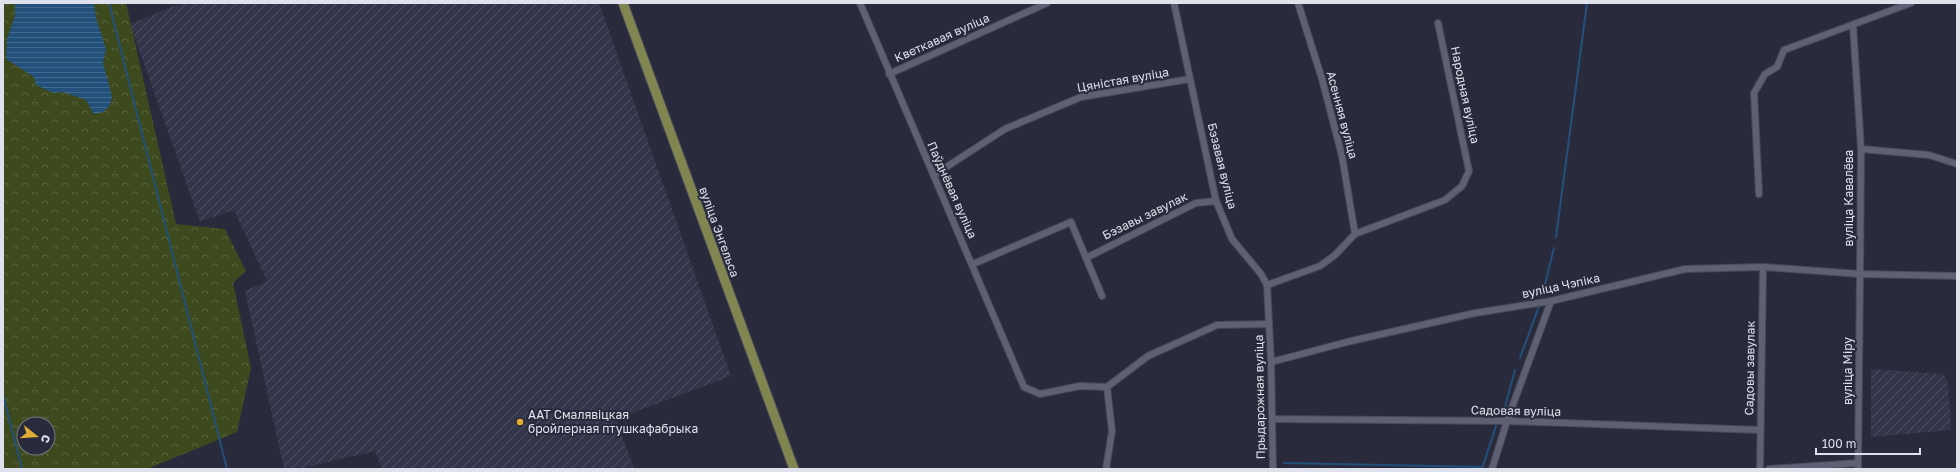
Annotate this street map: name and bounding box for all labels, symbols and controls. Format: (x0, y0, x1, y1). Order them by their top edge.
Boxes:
street label: Кветкавая вуліца (892, 10, 992, 65)
street label: Народная вуліца (1448, 45, 1483, 145)
street label: Цяністая вуліца (1076, 64, 1170, 95)
street label: Асенняя вуліца (1324, 69, 1361, 160)
street label: Бэзавая вуліца (1204, 121, 1240, 211)
street label: Паўднёвая вуліца (924, 139, 981, 241)
street label: вуліца Кавалёва (1841, 150, 1856, 246)
street label: вуліца Энгельса (696, 185, 743, 279)
street label: Бэзавы завулак (1100, 188, 1190, 243)
street label: вуліца Чэпіка (1521, 270, 1601, 301)
street label: Садовы завулак (1741, 320, 1758, 415)
street label: Прыдарожная вуліца (1251, 334, 1268, 460)
street label: вуліца Міру (1840, 337, 1855, 405)
street label: Садовая вуліца (1471, 402, 1561, 419)
place label: ААТ Смалявіцкая бройлерная птушкафабрыка (528, 407, 698, 436)
north arrow (16, 416, 56, 456)
marker: ААТ Смалявіцкая бройлерная птушкафабрыка (515, 417, 525, 427)
scale bar (1816, 430, 1920, 456)
text: С (39, 433, 53, 445)
text: 100 m (1822, 436, 1856, 451)

